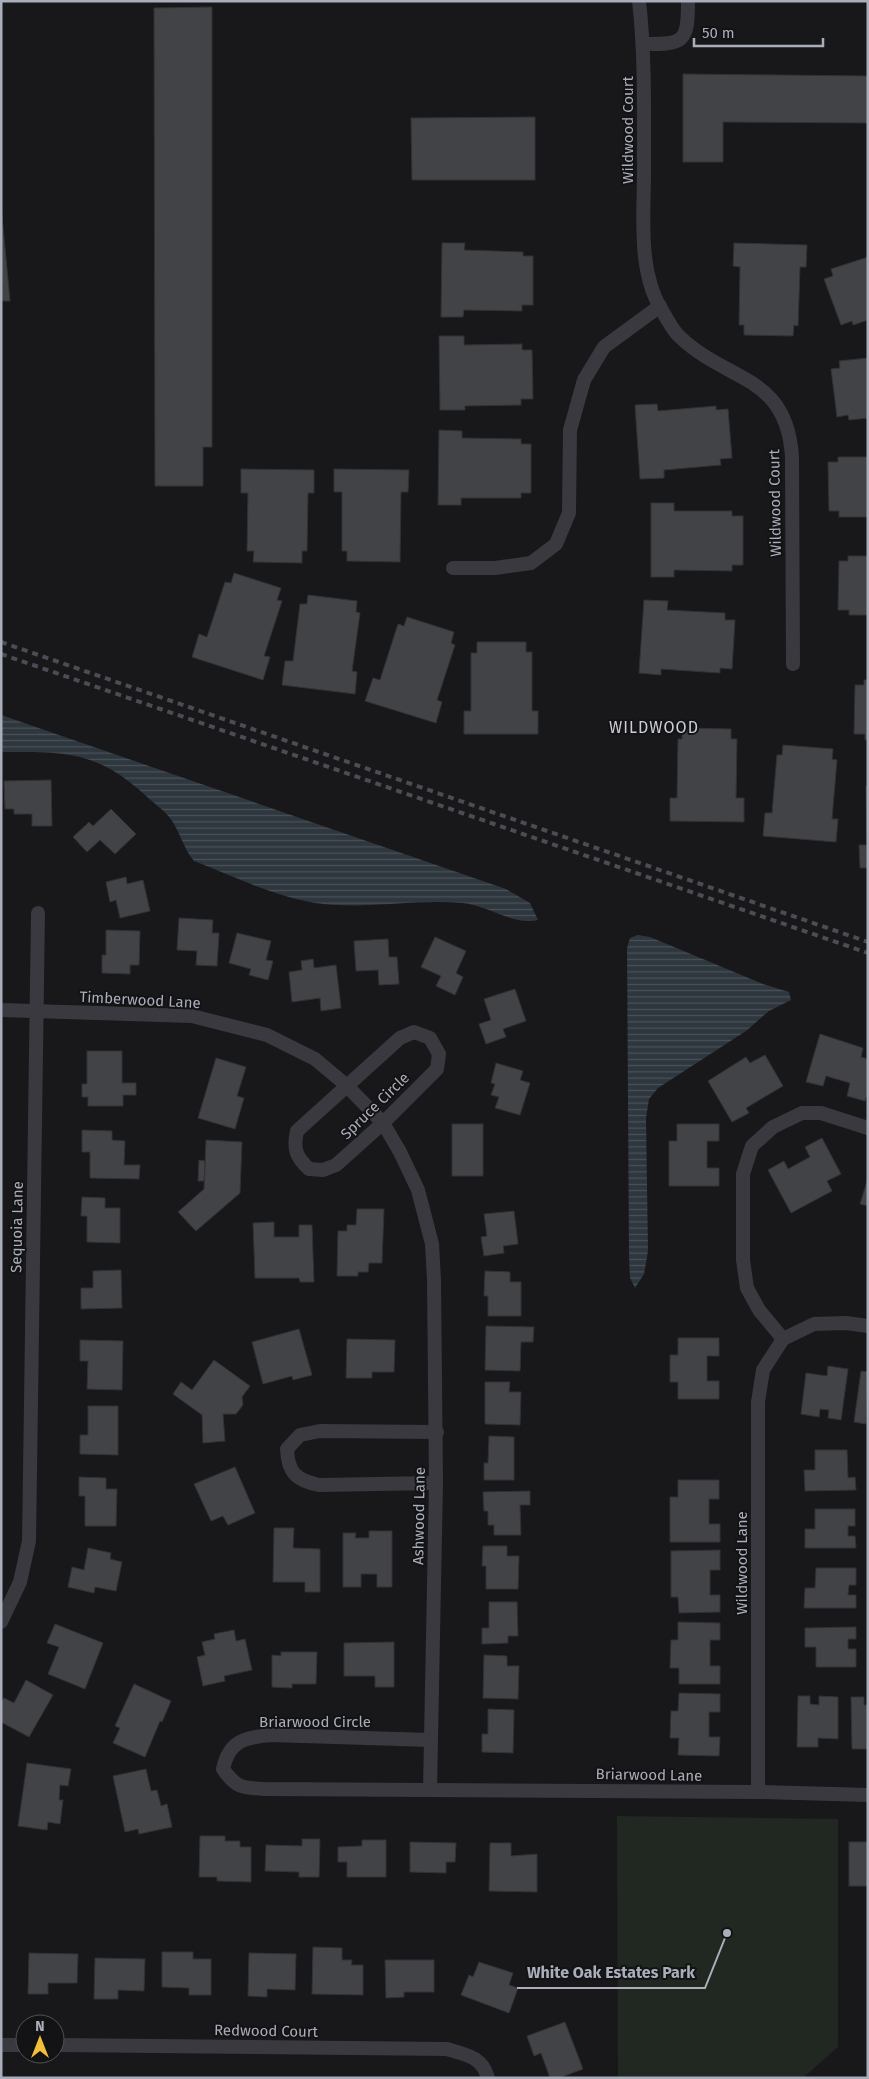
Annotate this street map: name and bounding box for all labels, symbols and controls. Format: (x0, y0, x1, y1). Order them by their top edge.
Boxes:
scale bar (694, 15, 823, 47)
text: 50 m (702, 24, 735, 42)
street label: Wildwood Court (619, 75, 637, 184)
street label: Wildwood Court (765, 448, 785, 557)
district label: WILDWOOD (609, 718, 699, 737)
street label: Timberwood Lane (79, 988, 201, 1012)
street label: Spruce Circle (337, 1069, 413, 1143)
street label: Sequoia Lane (7, 1181, 27, 1273)
street label: Ashwood Lane (409, 1467, 429, 1565)
street label: Wildwood Lane (733, 1511, 751, 1615)
street label: Briarwood Circle (259, 1713, 371, 1731)
street label: Briarwood Lane (595, 1765, 703, 1785)
callout: White Oak Estates Park (517, 1957, 705, 1988)
text: White Oak Estates Park (527, 1963, 695, 1982)
north arrow (15, 2014, 65, 2064)
text: N (35, 2018, 45, 2035)
street label: Redwood Court (214, 2021, 319, 2041)

